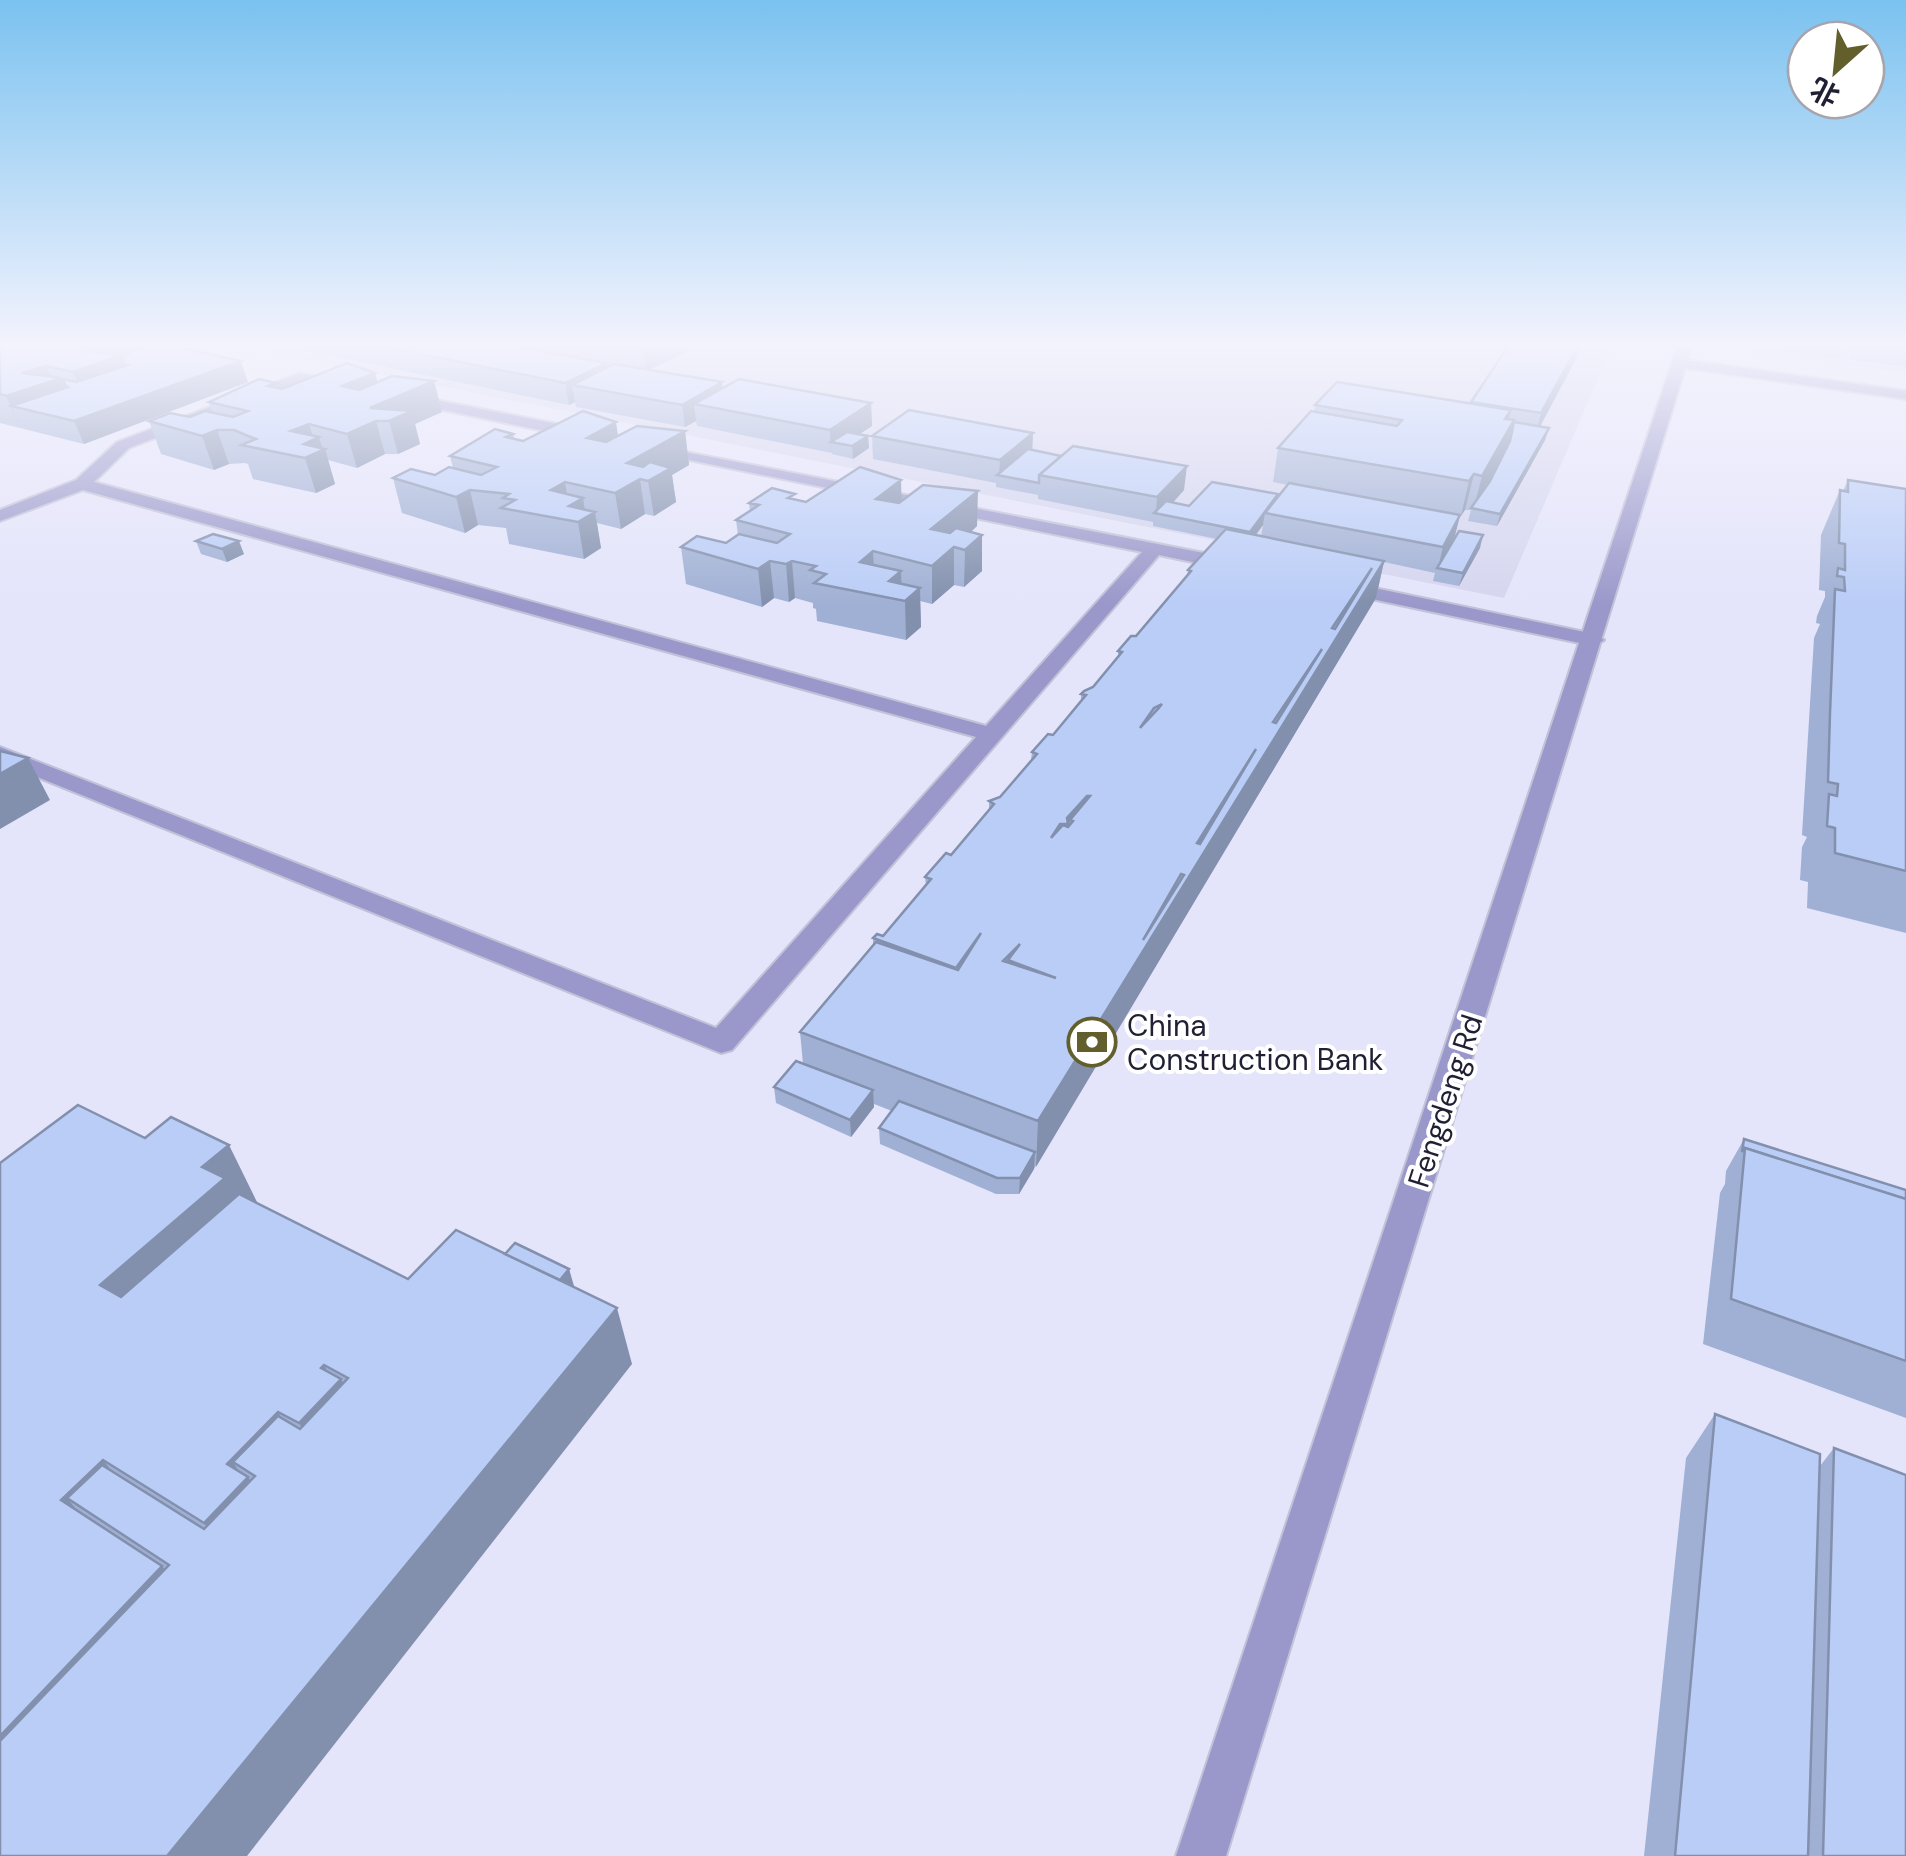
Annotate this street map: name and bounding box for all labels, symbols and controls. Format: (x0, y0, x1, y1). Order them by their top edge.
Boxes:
north arrow (1786, 20, 1886, 120)
text: 北 (1804, 69, 1846, 115)
place label: China Construction Bank (1127, 1006, 1383, 1079)
street label: Fengdeng Rd (1399, 1010, 1491, 1192)
bank icon: China Construction Bank (1066, 1016, 1118, 1068)

